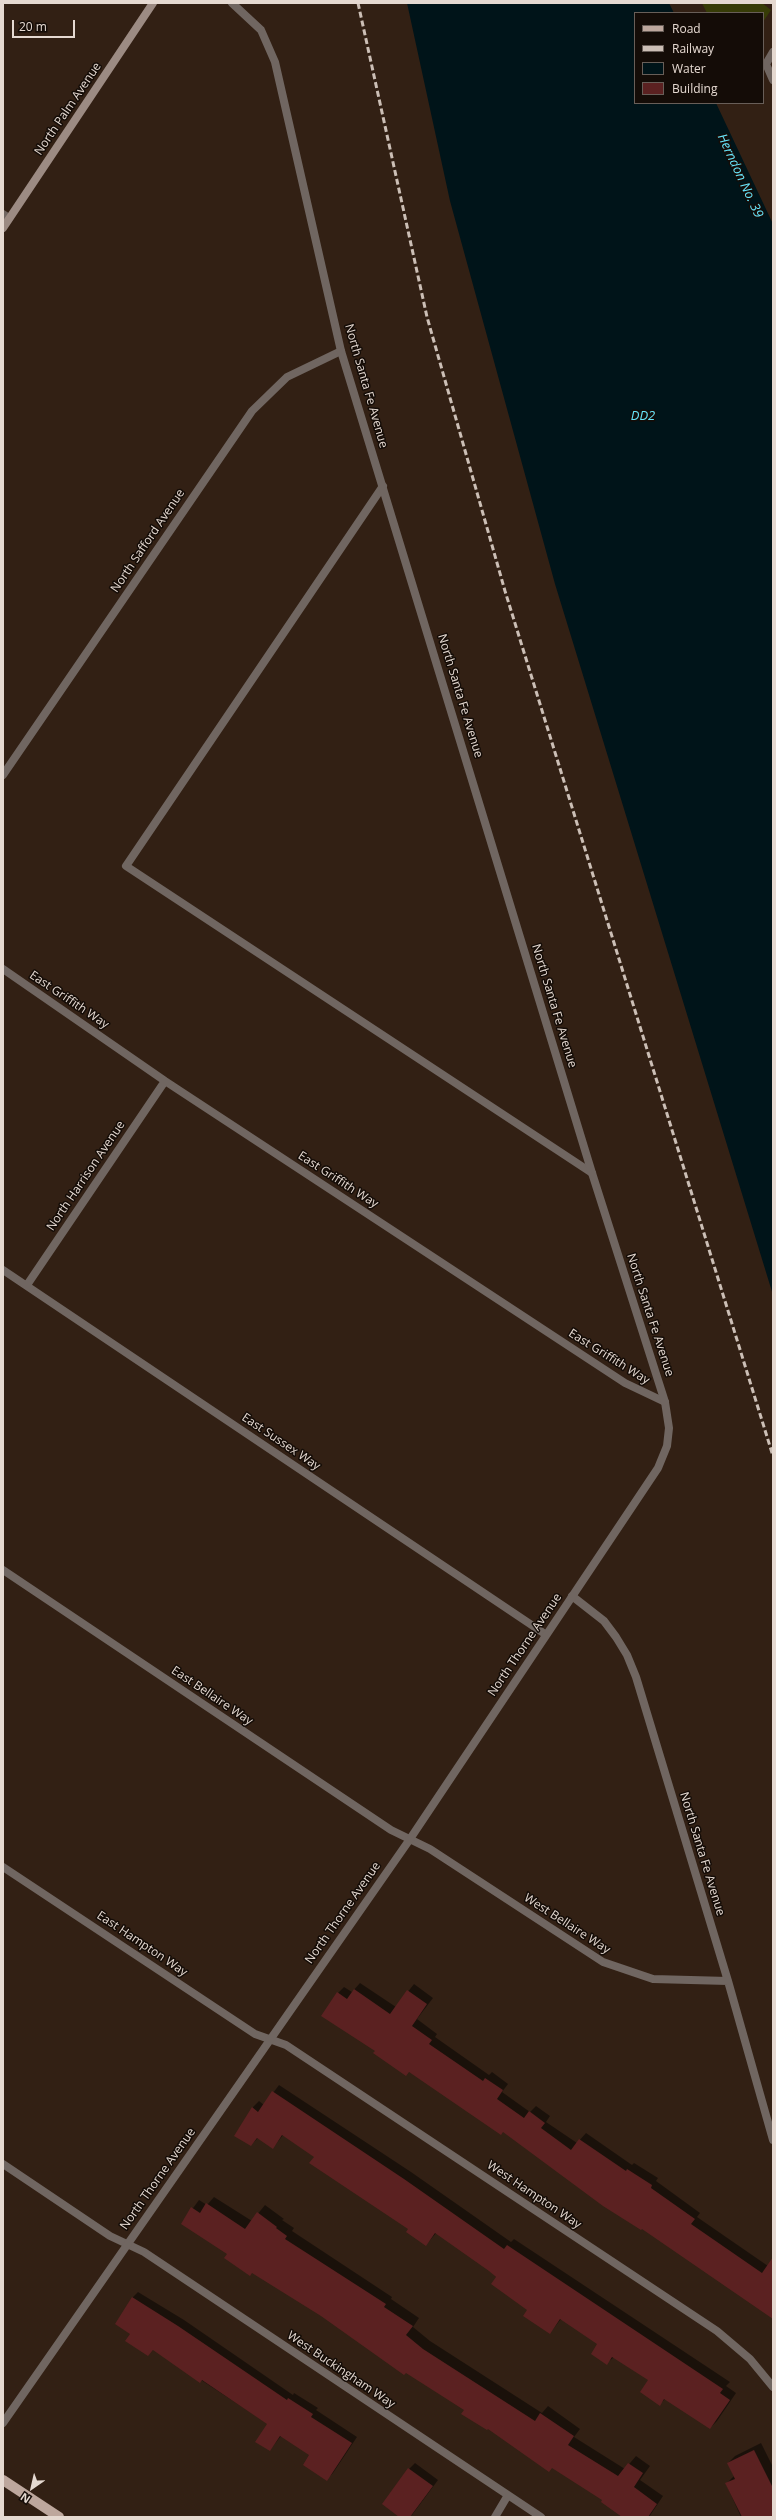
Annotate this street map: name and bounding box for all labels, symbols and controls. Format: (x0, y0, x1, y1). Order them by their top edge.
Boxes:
scale bar (14, 12, 77, 38)
legend (634, 12, 764, 104)
text: 20 m (19, 18, 47, 35)
text: Road (672, 20, 701, 37)
text: Railway (672, 40, 714, 57)
street label: North Palm Avenue (32, 60, 104, 158)
text: Water (672, 60, 706, 77)
text: Building (672, 80, 717, 97)
water label: Herndon No. 39 (714, 131, 766, 221)
street label: North Santa Fe Avenue (341, 322, 391, 450)
water label: DD2 (631, 408, 655, 424)
street label: North Safford Avenue (108, 487, 188, 595)
street label: North Santa Fe Avenue (434, 632, 486, 760)
street label: North Santa Fe Avenue (528, 942, 580, 1070)
street label: East Griffith Way (27, 968, 111, 1032)
street label: North Harrison Avenue (44, 1118, 128, 1234)
street label: East Griffith Way (295, 1149, 381, 1211)
street label: North Santa Fe Avenue (623, 1252, 677, 1378)
street label: East Griffith Way (566, 1326, 652, 1388)
street label: East Sussex Way (239, 1410, 323, 1474)
street label: North Thorne Avenue (485, 1591, 565, 1699)
street label: East Bellaire Way (169, 1663, 255, 1729)
street label: North Santa Fe Avenue (676, 1790, 728, 1918)
street label: North Thorne Avenue (302, 1859, 384, 1967)
street label: West Bellaire Way (521, 1891, 613, 1957)
street label: East Hampton Way (94, 1908, 190, 1980)
street label: North Thorne Avenue (117, 2125, 199, 2233)
street label: West Hampton Way (484, 2158, 584, 2232)
street label: West Buckingham Way (284, 2329, 398, 2411)
north arrow (12, 2468, 52, 2508)
text: N (17, 2490, 33, 2507)

